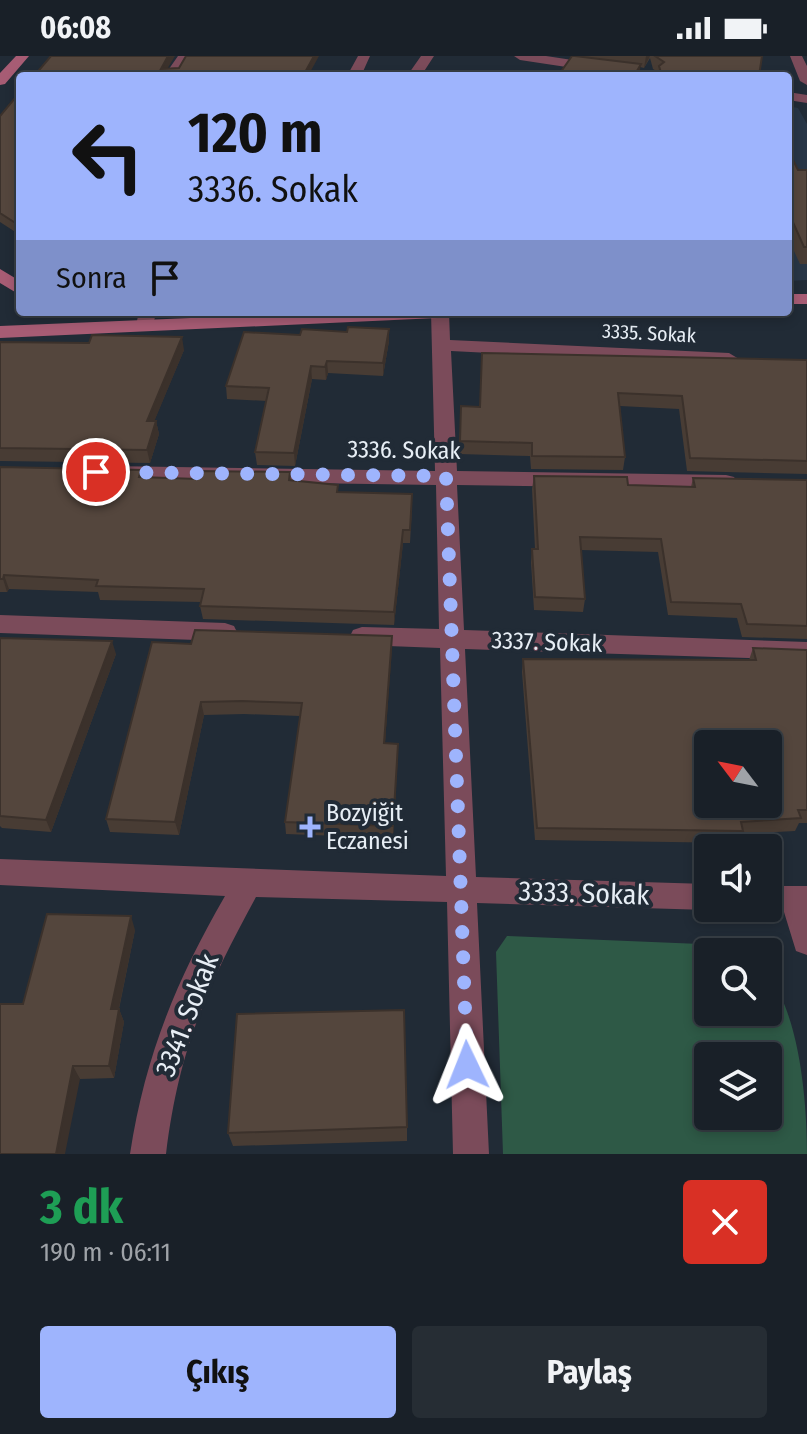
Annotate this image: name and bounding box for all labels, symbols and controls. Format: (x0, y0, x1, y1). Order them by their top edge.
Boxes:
text: 06:08 (40, 10, 111, 46)
text: 120 m (188, 100, 323, 167)
icon: left (56, 104, 160, 208)
text: 3336. Sokak (188, 168, 358, 212)
icon: arrive (143, 256, 187, 300)
text: Sonra (56, 260, 127, 296)
street label: 3335. Sokak (602, 319, 697, 347)
street label: 3336. Sokak (347, 435, 462, 465)
pin (62, 438, 130, 506)
icon: arrive (74, 450, 118, 494)
street label: 3337. Sokak (491, 626, 604, 658)
north arrow (694, 730, 782, 818)
map controls (694, 730, 782, 1130)
place label: Bozyiğit Eczanesi (326, 799, 409, 855)
marker: Bozyiğit Eczanesi (301, 818, 319, 836)
button: sound (694, 834, 782, 922)
street label: 3333. Sokak (518, 874, 651, 912)
button: search (694, 938, 782, 1026)
street label: 3341. Sokak (149, 948, 226, 1081)
position arrow (425, 1023, 509, 1107)
button: layers (694, 1042, 782, 1130)
text: 3 dk (40, 1178, 123, 1236)
button: close (683, 1180, 767, 1264)
text: 190 m · 06:11 (40, 1237, 171, 1268)
button: Çıkış (40, 1326, 396, 1418)
button: Paylaş (412, 1326, 767, 1418)

